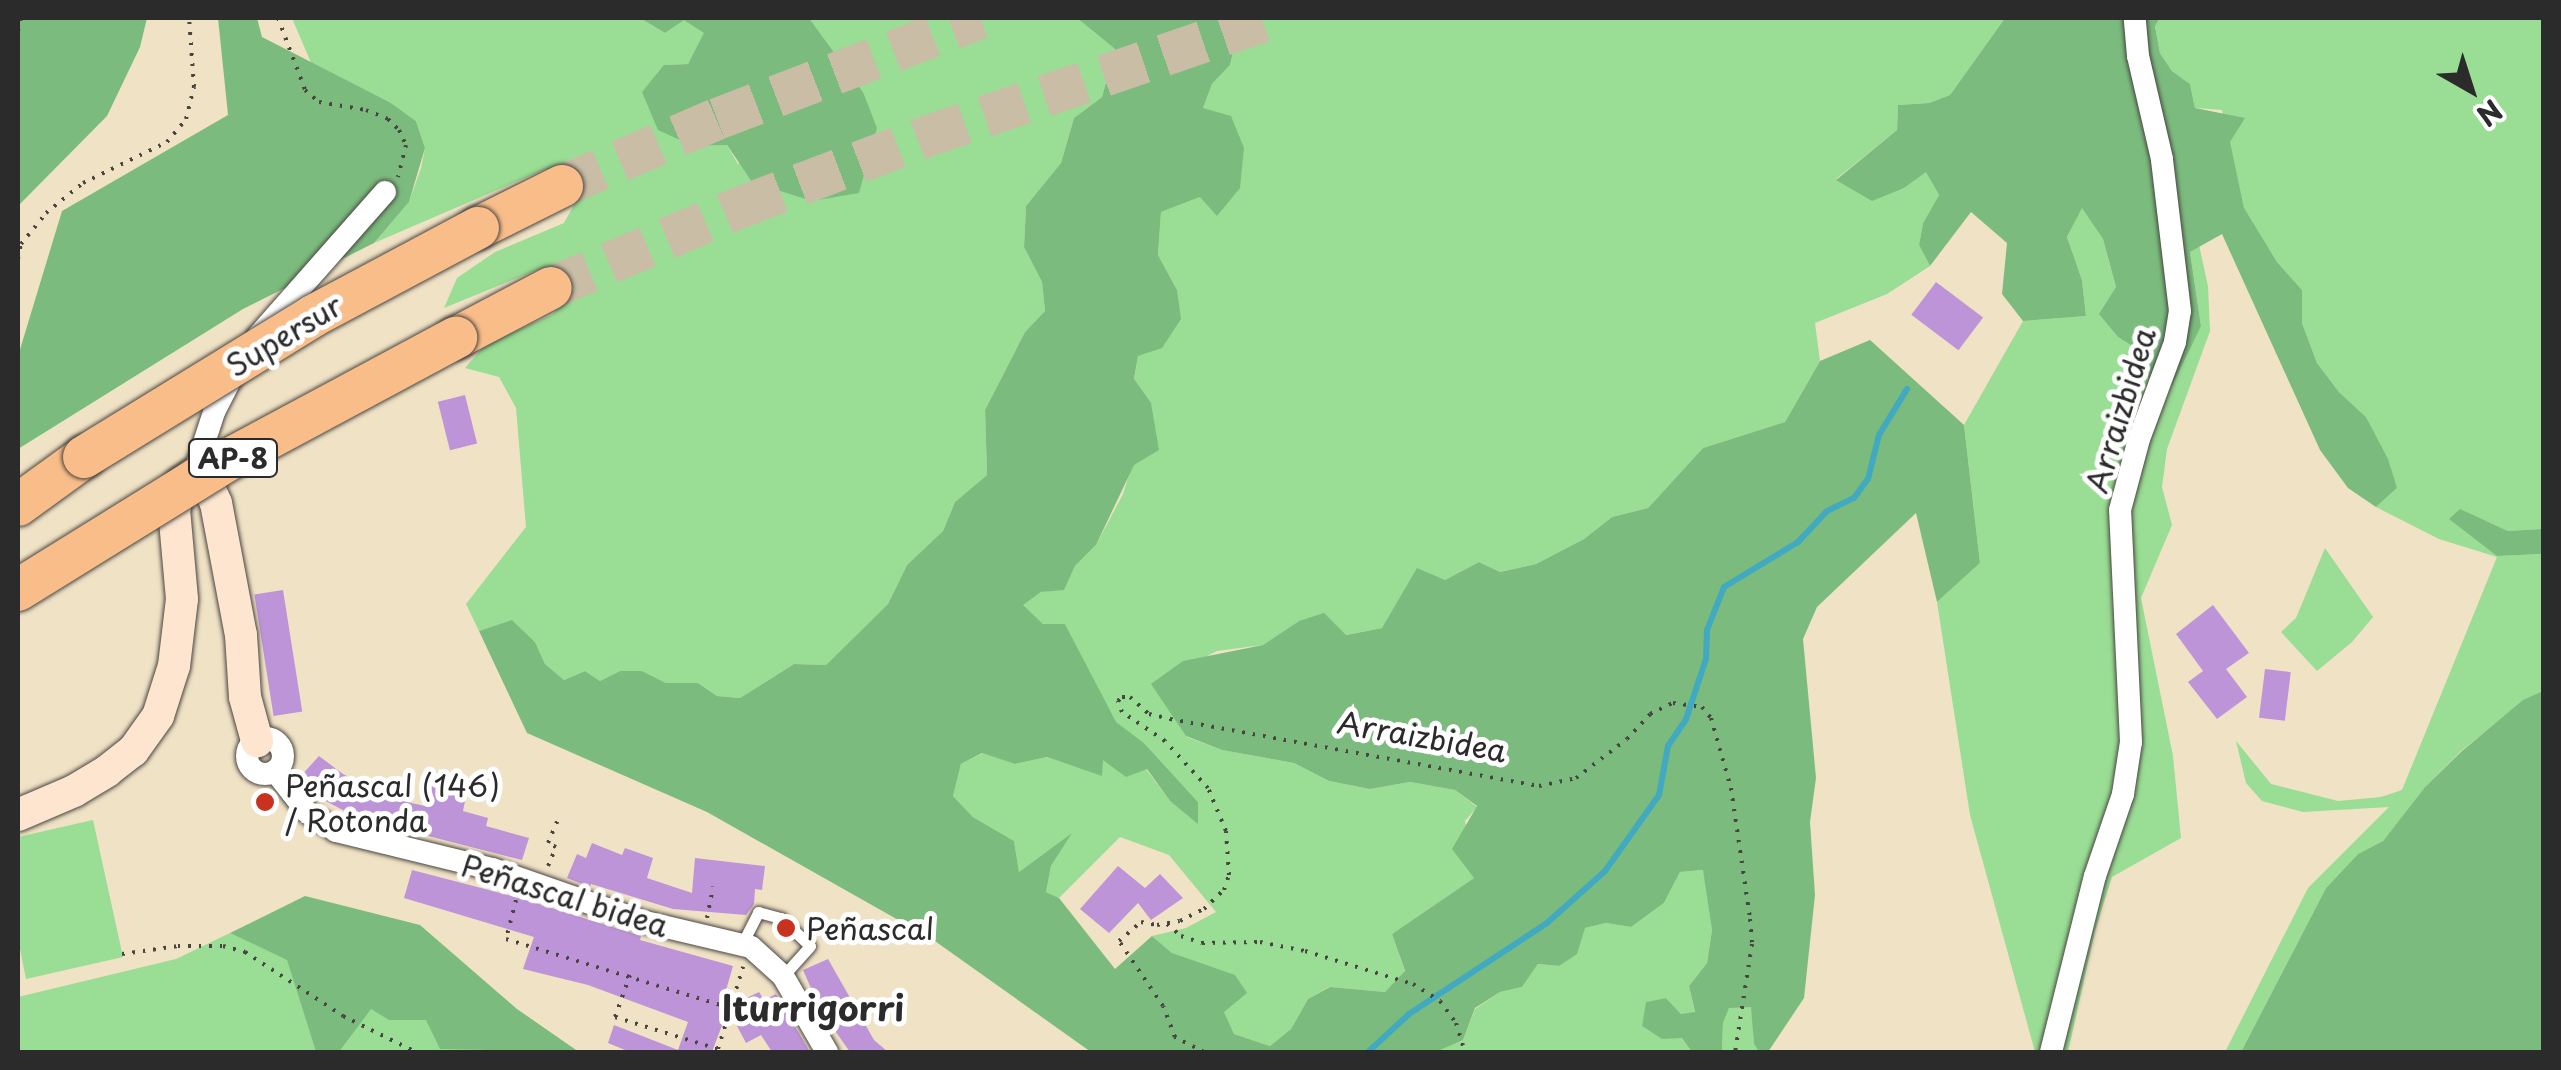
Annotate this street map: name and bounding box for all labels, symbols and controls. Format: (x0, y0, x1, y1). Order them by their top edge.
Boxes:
north arrow (2421, 40, 2521, 140)
text: N (2468, 90, 2512, 137)
street label: Supersur (220, 287, 348, 383)
street label: Arraizbidea (2078, 323, 2162, 497)
road number: AP-8 (188, 435, 278, 481)
street label: Arraizbidea (1335, 703, 1509, 769)
place label: Peñascal (146) / Rotonda (285, 767, 501, 838)
marker: Peñascal (146) / Rotonda (254, 791, 276, 813)
street label: Peñascal bidea (457, 846, 673, 944)
place label: Peñascal (806, 910, 934, 946)
marker: Peñascal (775, 917, 797, 939)
district label: Iturrigorri (722, 986, 904, 1028)

